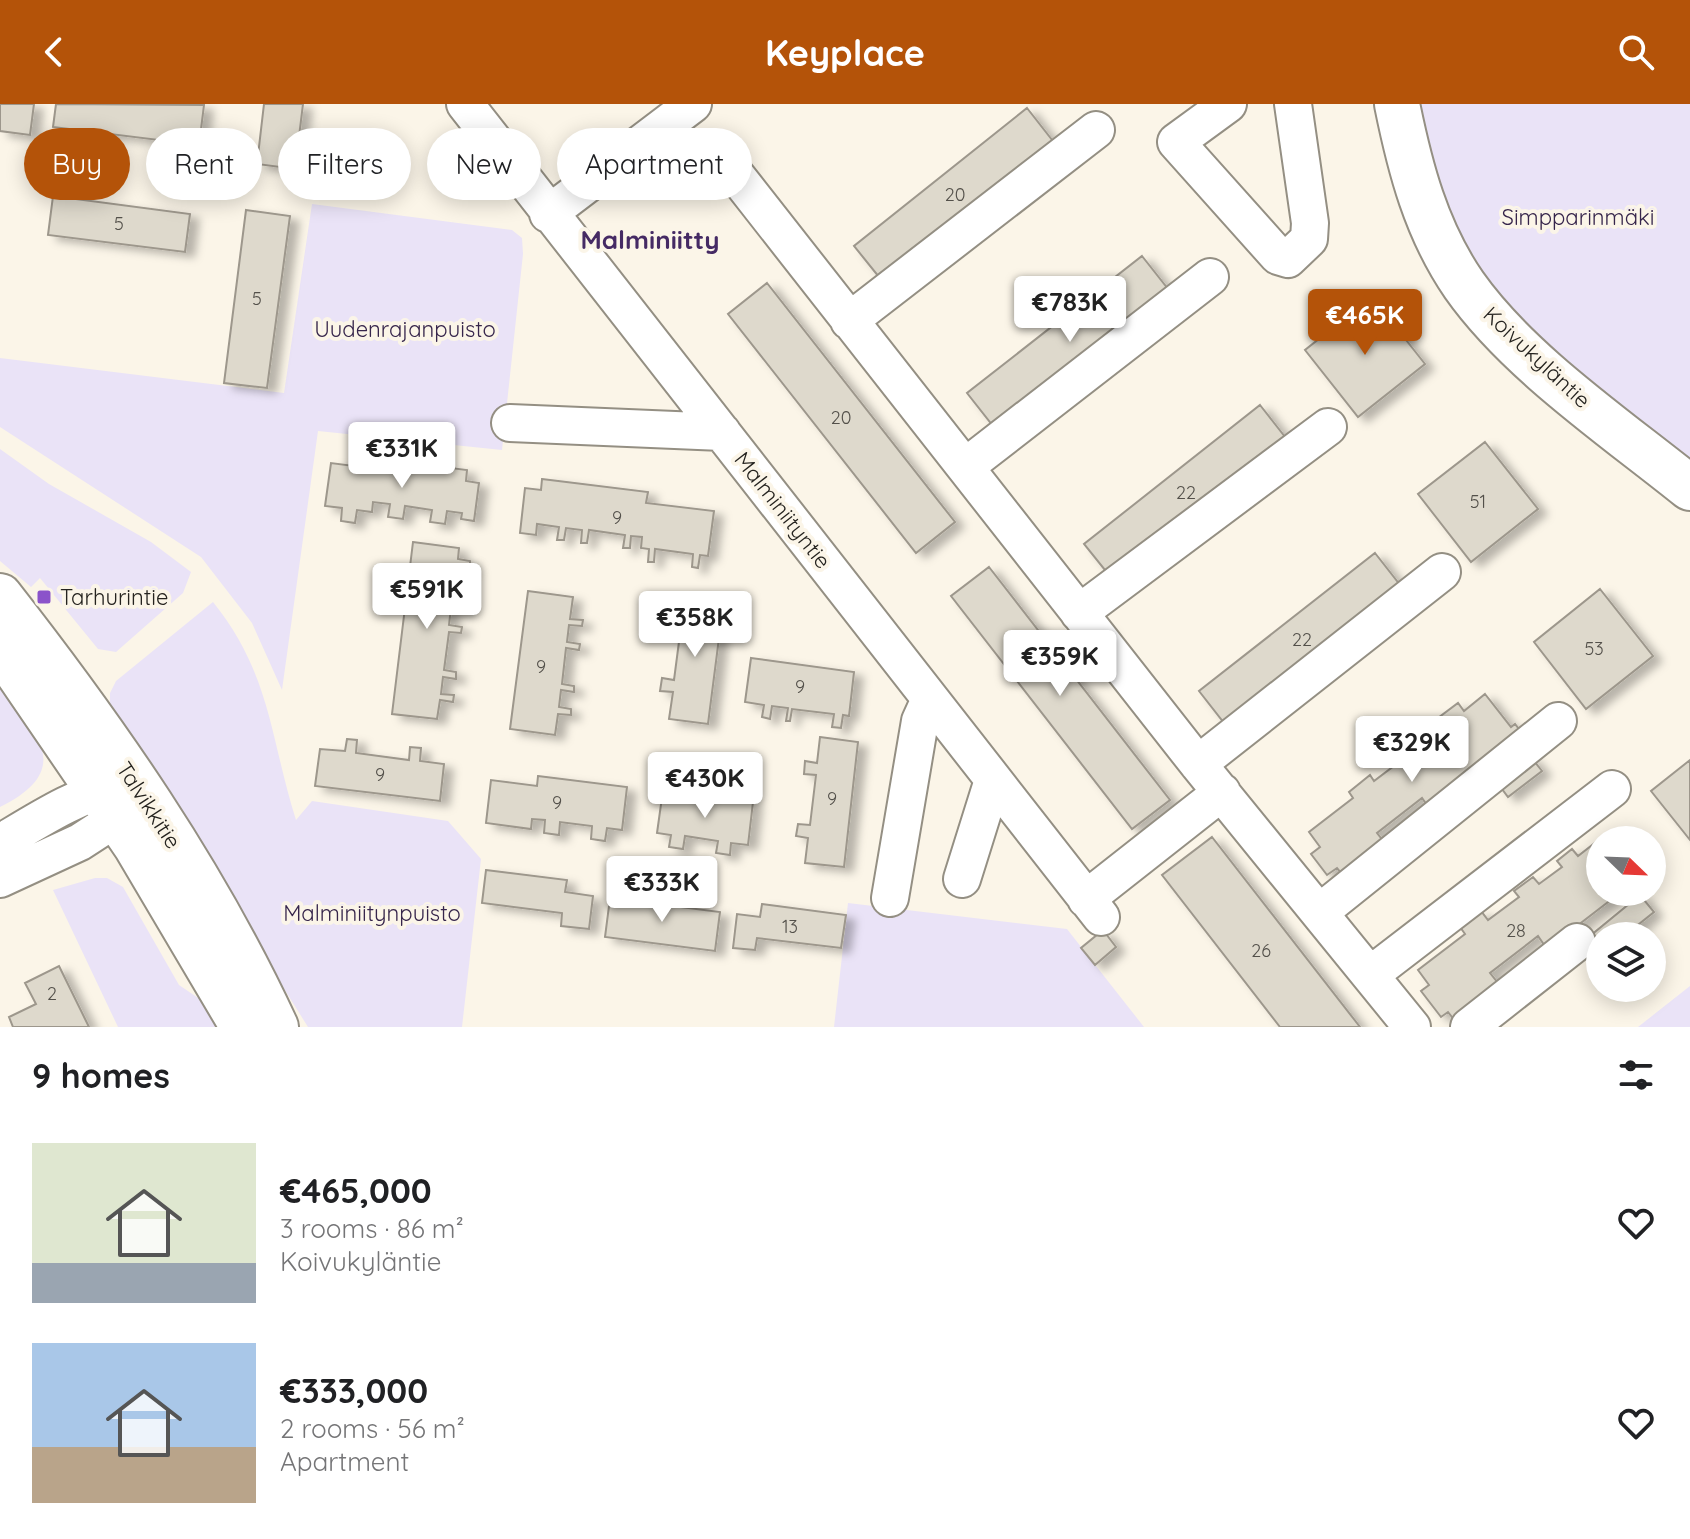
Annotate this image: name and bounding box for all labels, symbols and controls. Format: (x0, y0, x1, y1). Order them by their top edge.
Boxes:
icon: back (32, 30, 76, 74)
text: Keyplace (765, 30, 925, 75)
icon: search (1614, 30, 1658, 74)
chip: Buy (24, 128, 130, 200)
chip: Rent (146, 128, 262, 200)
chip: Filters (278, 128, 411, 200)
chip: New (427, 128, 541, 200)
chip: Apartment (557, 128, 752, 200)
house number: 20 (945, 183, 965, 206)
park label: Simpparinmäki (1502, 203, 1654, 231)
house number: 5 (114, 212, 124, 235)
district label: Malminiitty (580, 223, 720, 256)
pin: €783K (1014, 276, 1126, 344)
text: €783K (1032, 285, 1108, 318)
house number: 5 (252, 287, 262, 310)
pin: €465K (1309, 289, 1421, 357)
text: €465K (1326, 298, 1404, 331)
street label: Koivukyläntie (1478, 300, 1596, 414)
park label: Uudenrajanpuisto (314, 315, 496, 343)
house number: 20 (831, 406, 851, 429)
pin: €331K (346, 422, 458, 490)
text: €331K (366, 431, 438, 464)
street label: Malminiityntie (729, 446, 837, 574)
house number: 22 (1176, 481, 1196, 504)
house number: 51 (1470, 490, 1486, 513)
house number: 9 (612, 506, 622, 529)
pin: €591K (371, 563, 483, 631)
text: €591K (390, 572, 464, 605)
place label: Tarhurintie (60, 583, 168, 611)
marker: Tarhurintie (35, 588, 53, 606)
pin: €358K (639, 591, 751, 659)
text: €358K (657, 600, 733, 633)
house number: 22 (1292, 628, 1312, 651)
pin: €359K (1004, 630, 1116, 698)
house number: 53 (1584, 637, 1604, 660)
text: €359K (1021, 639, 1099, 672)
house number: 9 (536, 655, 546, 678)
house number: 9 (795, 675, 805, 698)
pin: €329K (1356, 716, 1468, 784)
text: €329K (1374, 725, 1450, 758)
pin: €430K (649, 752, 761, 820)
street label: Talvikkitie (111, 756, 187, 854)
text: €430K (666, 761, 744, 794)
house number: 9 (375, 763, 385, 786)
house number: 9 (827, 787, 837, 810)
house number: 9 (552, 791, 562, 814)
north arrow (1586, 826, 1666, 906)
map controls (1586, 826, 1666, 1002)
pin: €333K (606, 856, 718, 924)
text: €333K (624, 865, 700, 898)
park label: Malminiitynpuisto (283, 899, 461, 927)
house number: 13 (782, 915, 798, 938)
house number: 28 (1506, 919, 1526, 942)
button: layers (1586, 922, 1666, 1002)
house number: 26 (1251, 939, 1271, 962)
house number: 2 (47, 982, 57, 1005)
icon: filters (1614, 1053, 1658, 1097)
text: 9 homes (32, 1054, 170, 1097)
text: €465,000 (280, 1169, 432, 1212)
icon: home (96, 1175, 192, 1271)
icon: heart (1614, 1201, 1658, 1245)
text: 3 rooms · 86 m² (280, 1212, 464, 1245)
text: Koivukyläntie (280, 1245, 441, 1278)
text: €333,000 (280, 1369, 428, 1412)
icon: home (96, 1375, 192, 1471)
icon: heart (1614, 1401, 1658, 1445)
text: 2 rooms · 56 m² (280, 1412, 465, 1445)
text: Apartment (280, 1445, 409, 1478)

